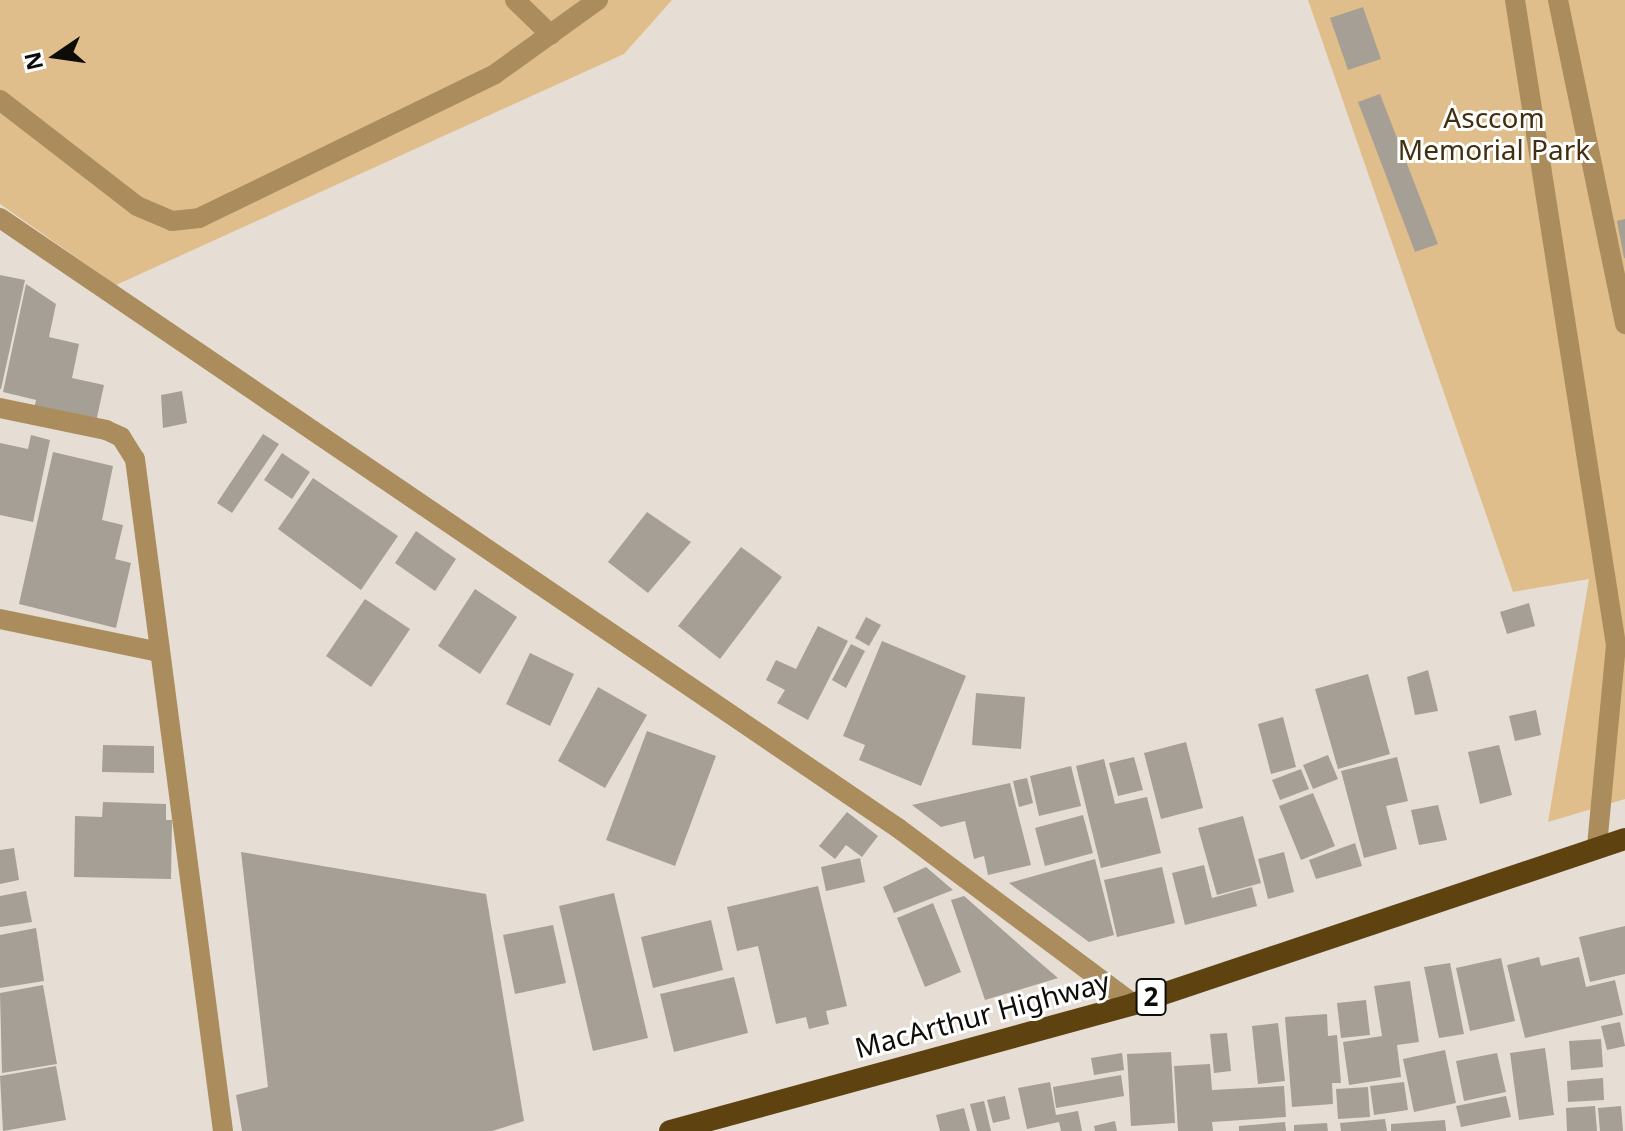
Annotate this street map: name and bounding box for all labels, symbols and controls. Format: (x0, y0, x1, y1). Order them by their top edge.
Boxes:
north arrow (16, 16, 96, 96)
text: N (16, 49, 49, 73)
park label: Asccom Memorial Park (1398, 100, 1590, 166)
street label: MacArthur Highway (851, 964, 1113, 1064)
road number: 2 (1135, 975, 1167, 1019)

